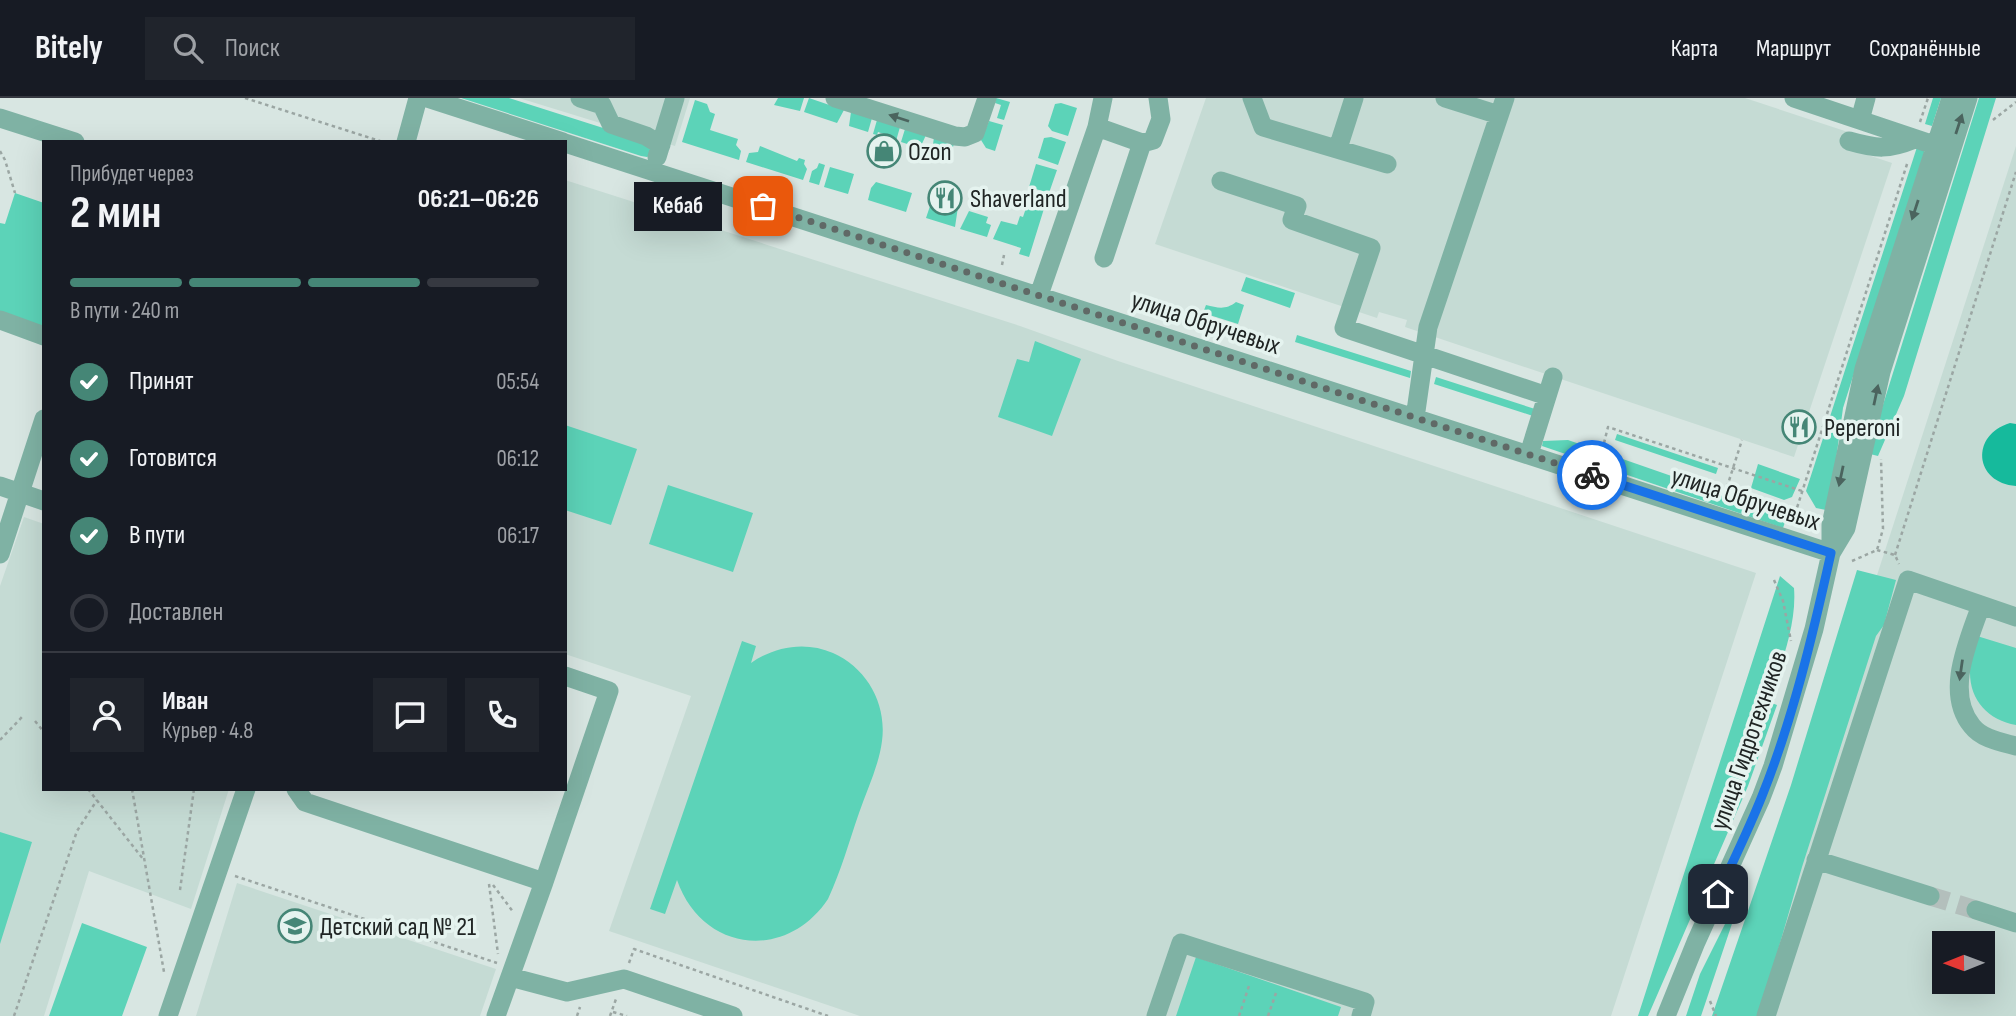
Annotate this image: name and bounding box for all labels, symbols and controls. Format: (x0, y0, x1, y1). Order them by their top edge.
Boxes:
search box (145, 17, 635, 80)
text: Bitely (35, 28, 103, 68)
icon: search (169, 29, 207, 67)
text: Поиск (225, 33, 280, 64)
text: Карта (1671, 34, 1718, 63)
text: Маршрут (1756, 34, 1831, 63)
text: Сохранённые (1869, 34, 1981, 63)
one-way arrow (888, 113, 909, 123)
one-way arrow (1955, 113, 1965, 134)
shop icon: Ozon (865, 132, 903, 170)
place label: Ozon (908, 137, 952, 168)
text: Прибудет через (70, 160, 194, 188)
pin (733, 176, 793, 236)
restaurant icon: Shaverland (926, 179, 964, 217)
callout: Кебаб (634, 182, 721, 230)
text: 06:21–06:26 (418, 184, 539, 215)
place label: Shaverland (970, 184, 1067, 215)
text: 2 мин (70, 186, 161, 241)
icon: bag (744, 187, 782, 225)
text: Кебаб (653, 192, 703, 220)
one-way arrow (1909, 200, 1920, 221)
street label: улица Обручевых (1127, 285, 1284, 362)
text: В пути · 240 m (70, 297, 179, 325)
icon: check (70, 363, 108, 401)
text: Принят (129, 366, 194, 397)
text: 05:54 (496, 368, 539, 396)
one-way arrow (1870, 384, 1881, 406)
restaurant icon: Peperoni (1780, 408, 1818, 446)
place label: Peperoni (1824, 413, 1900, 444)
icon: check (70, 440, 108, 478)
courier (1557, 440, 1627, 510)
text: Готовится (129, 443, 217, 474)
text: 06:12 (497, 445, 539, 473)
icon: bike (1573, 456, 1611, 494)
street label: улица Обручевых (1667, 461, 1824, 538)
one-way arrow (1836, 465, 1847, 487)
icon: check (70, 517, 108, 555)
text: В пути (129, 520, 185, 551)
text: 06:17 (497, 522, 539, 550)
text: Доставлен (129, 597, 223, 628)
street label: улица Гидротехников (1704, 647, 1795, 834)
one-way arrow (1956, 660, 1967, 682)
button: person (70, 678, 144, 752)
button: chat (373, 678, 447, 752)
button: phone (465, 678, 539, 752)
text: Иван (162, 686, 208, 717)
text: Курьер · 4.8 (162, 717, 253, 745)
pin (1688, 864, 1748, 924)
icon: home (1699, 875, 1737, 913)
school or university icon: Детский сад № 21 (276, 907, 314, 945)
place label: Детский сад № 21 (320, 912, 476, 943)
north arrow (1932, 931, 1995, 994)
map controls (1932, 931, 1995, 994)

